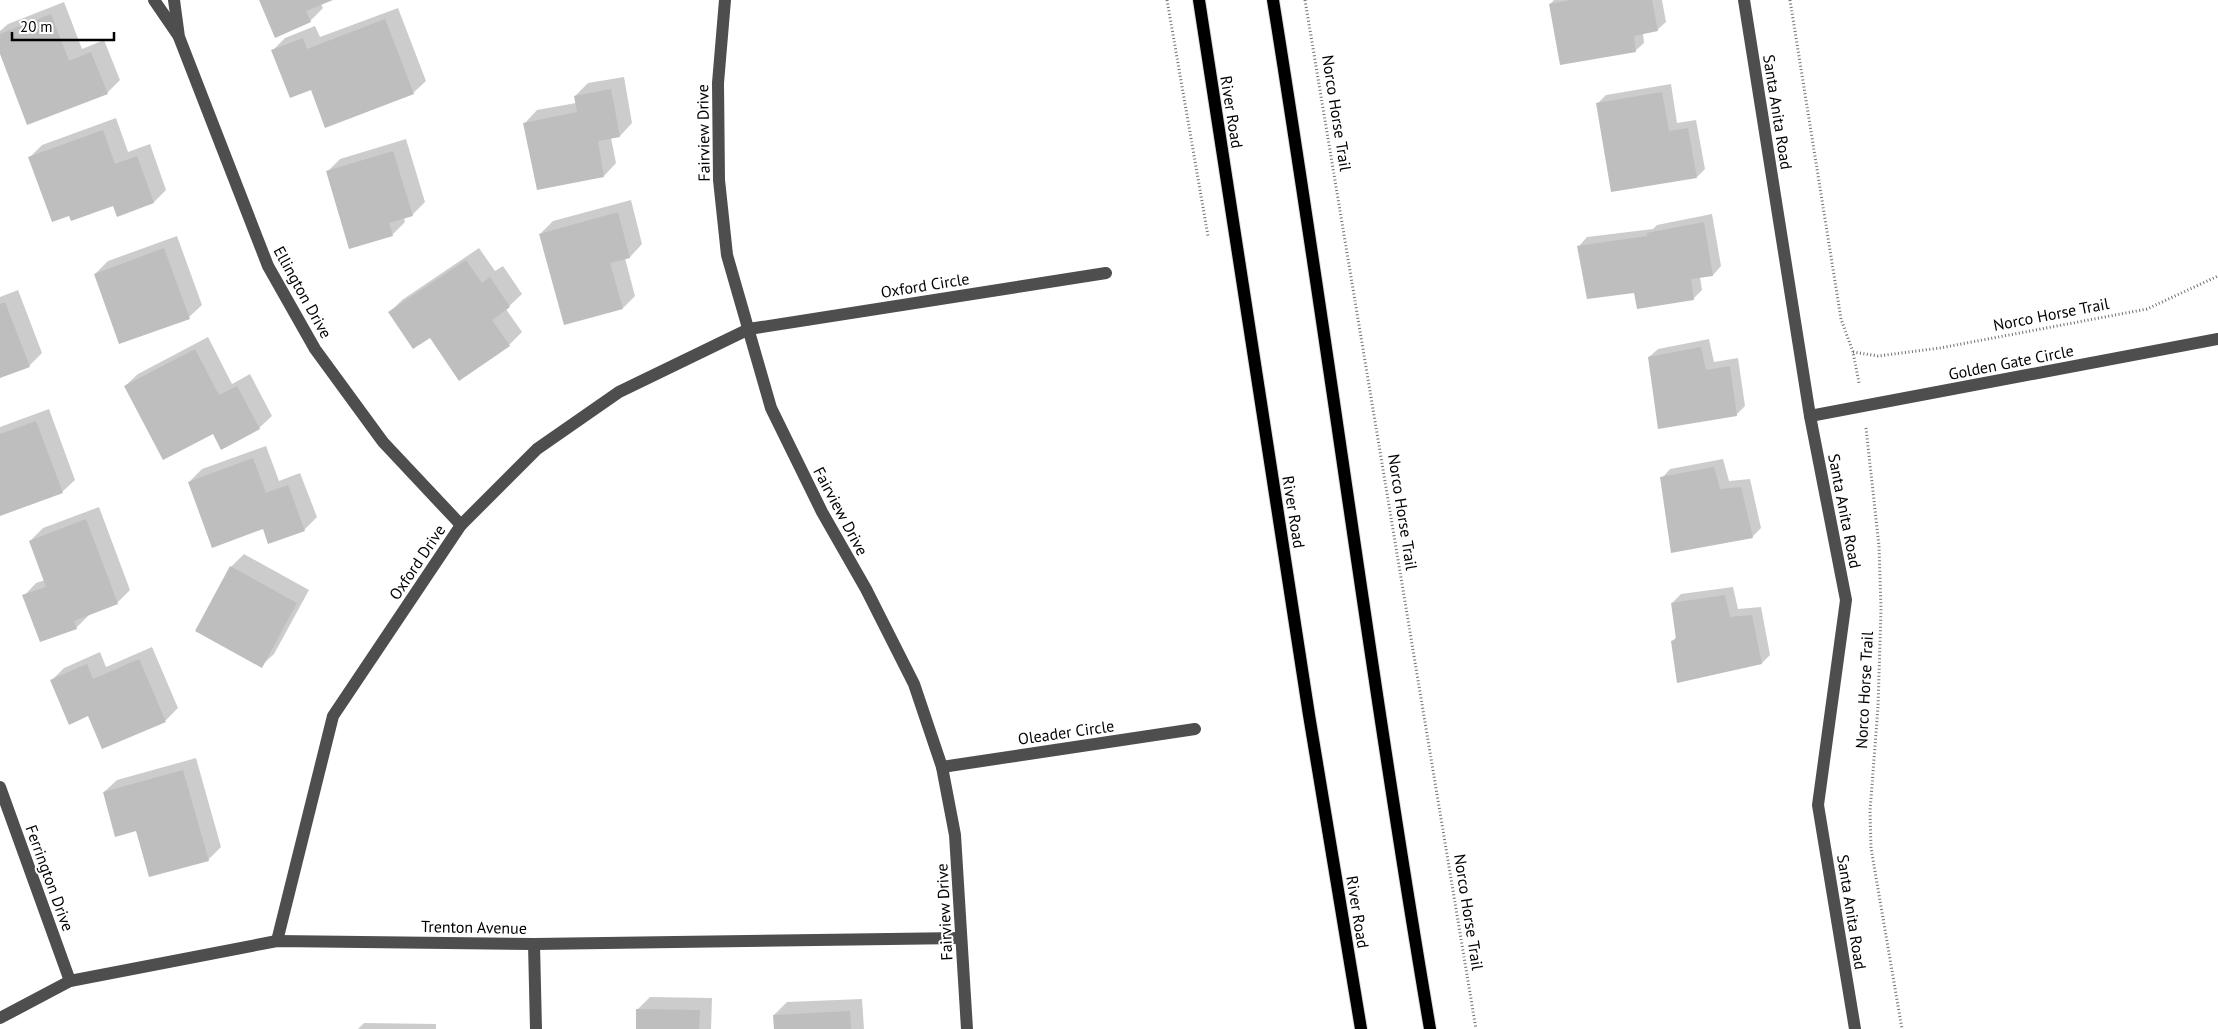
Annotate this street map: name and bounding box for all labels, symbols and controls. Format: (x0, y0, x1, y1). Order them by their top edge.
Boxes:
scale bar (12, 10, 115, 42)
text: 20 m (20, 17, 53, 36)
street label: Norco Horse Trail (1318, 53, 1356, 173)
street label: Santa Anita Road (1759, 53, 1797, 171)
street label: River Road (1216, 74, 1248, 150)
street label: Fairview Drive (692, 84, 714, 182)
street label: Ellington Drive (269, 242, 337, 342)
street label: Oxford Circle (879, 268, 971, 302)
street label: Norco Horse Trail (1991, 293, 2111, 335)
street label: Golden Gate Circle (1947, 340, 2075, 384)
street label: Norco Horse Trail (1384, 452, 1422, 572)
street label: Santa Anita Road (1824, 452, 1866, 570)
street label: Fairview Drive (809, 463, 873, 559)
street label: River Road (1278, 474, 1310, 550)
street label: Oxford Drive (385, 521, 449, 603)
street label: Norco Horse Trail (1851, 631, 1877, 749)
street label: Oleader Circle (1017, 715, 1115, 749)
street label: Ferrington Drive (22, 822, 78, 934)
street label: Norco Horse Trail (1450, 852, 1488, 972)
street label: Santa Anita Road (1833, 853, 1871, 971)
street label: Fairview Drive (931, 863, 957, 961)
street label: River Road (1342, 874, 1374, 950)
street label: Trenton Avenue (421, 916, 527, 938)

